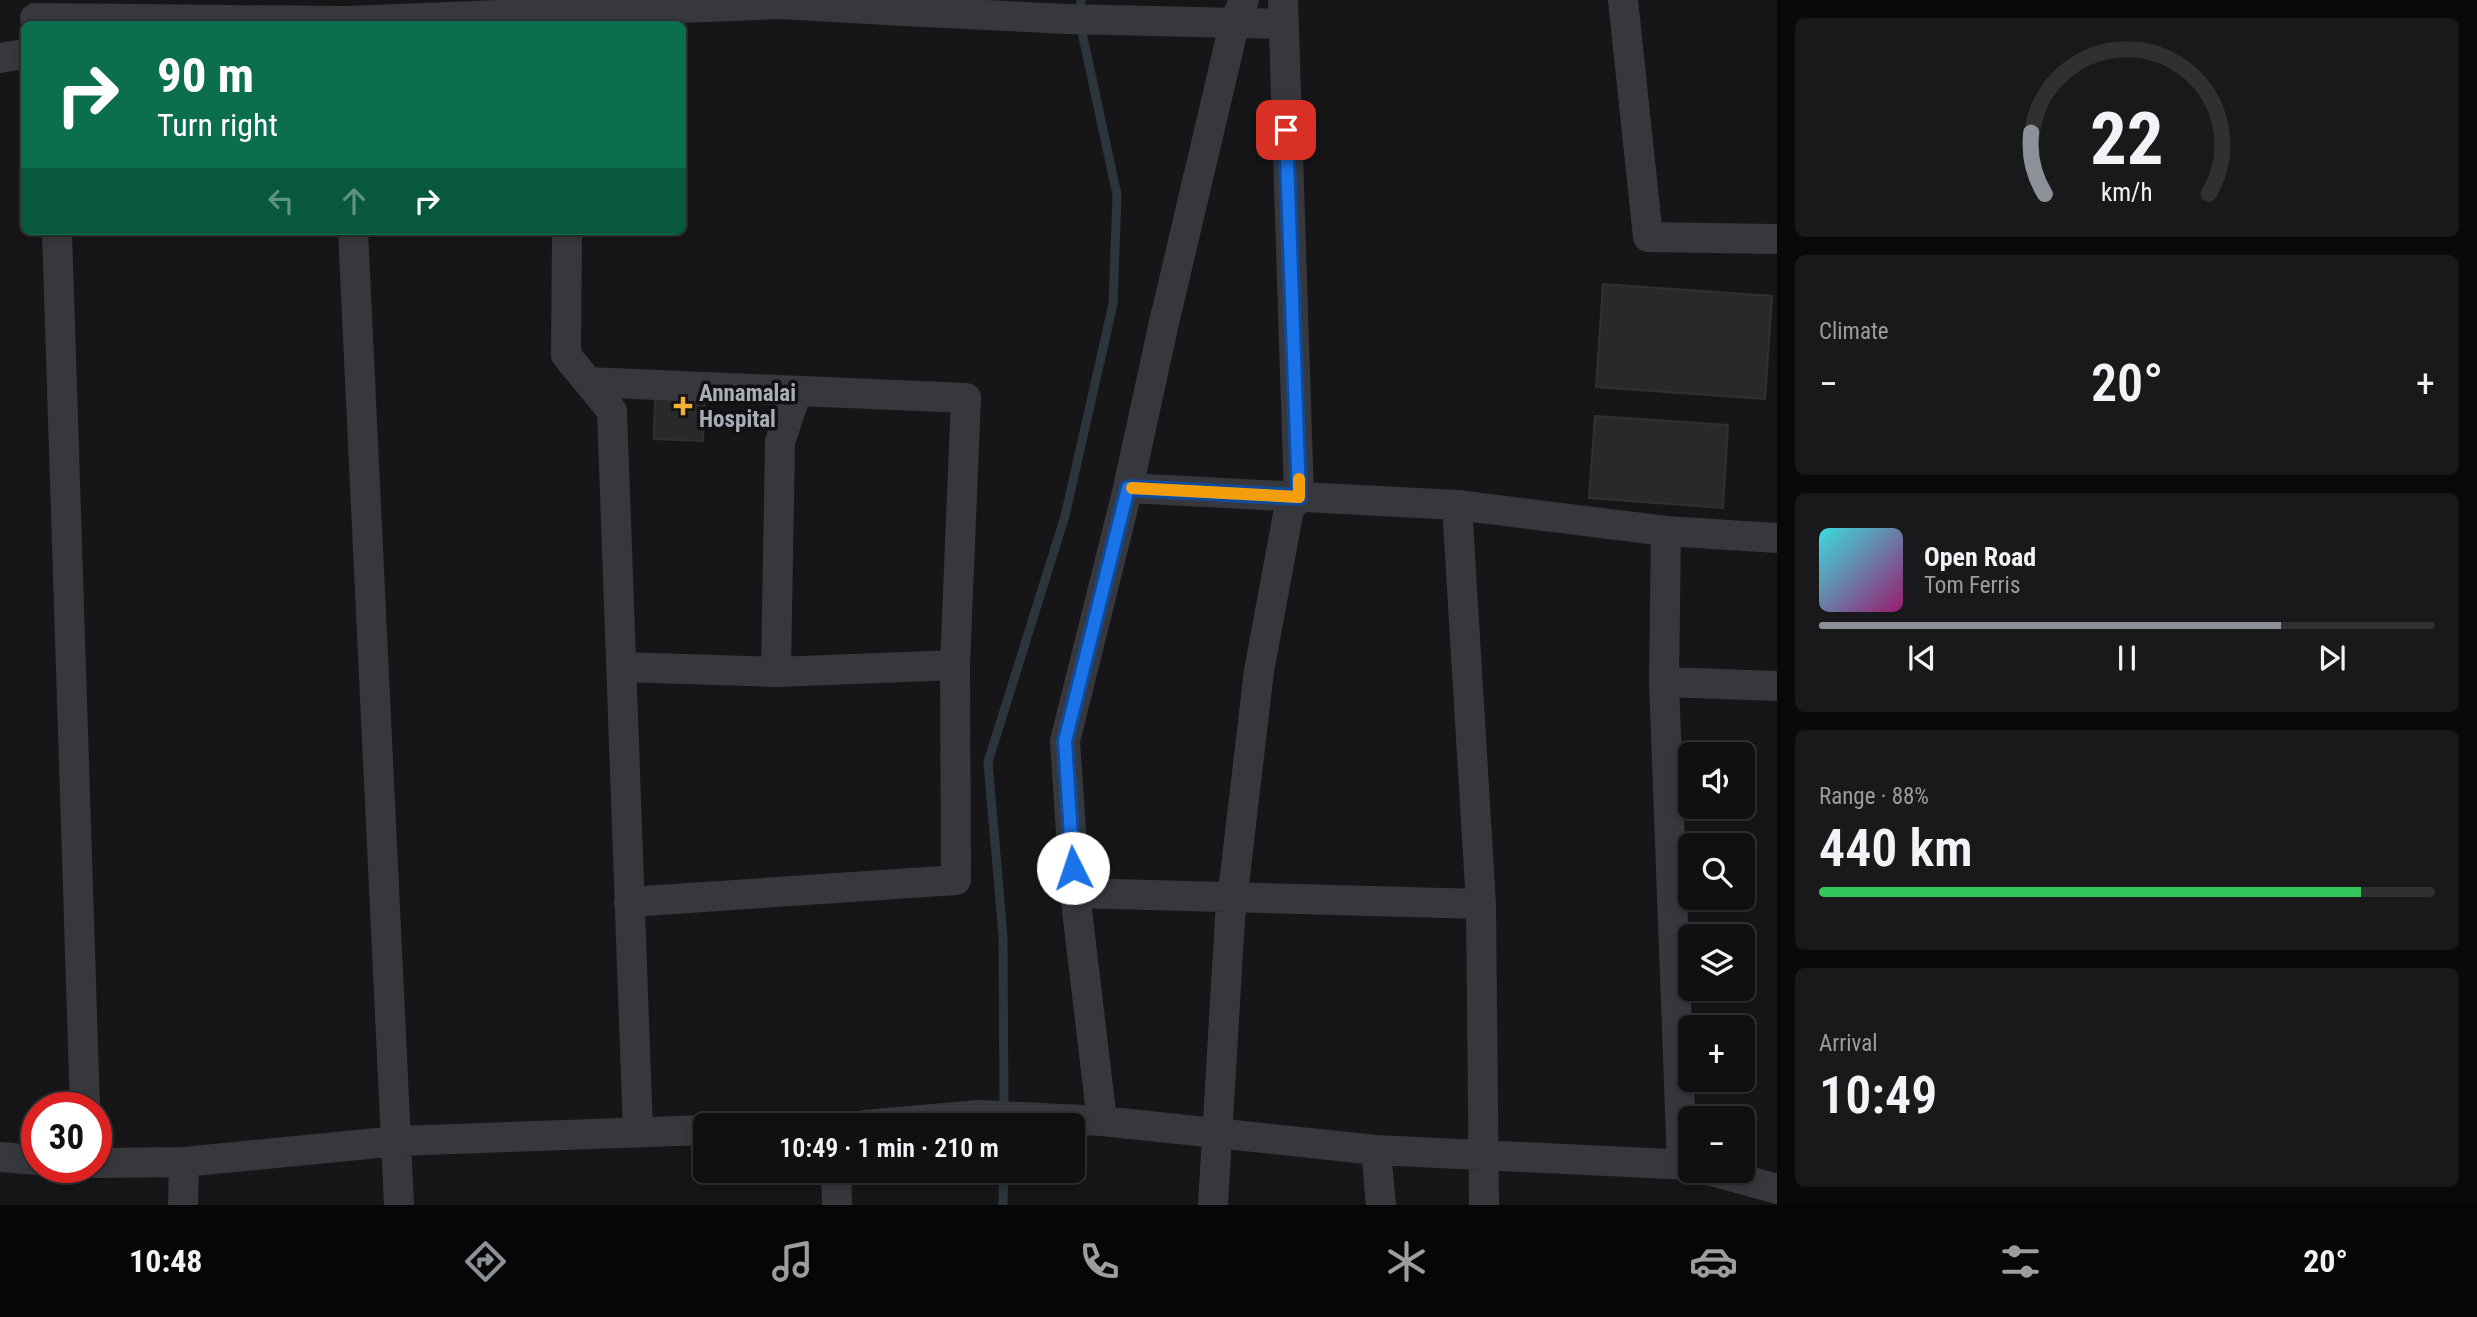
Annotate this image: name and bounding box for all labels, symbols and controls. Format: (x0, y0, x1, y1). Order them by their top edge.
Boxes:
text: 90 m (157, 47, 254, 104)
icon: right (42, 49, 133, 140)
text: 22 (2090, 96, 2164, 182)
pin (1256, 100, 1316, 160)
text: Turn right (157, 106, 278, 144)
icon: arrive (1267, 111, 1305, 149)
text: km/h (2101, 178, 2153, 207)
icon: left (262, 182, 300, 220)
icon: ahead (335, 182, 373, 220)
icon: right (408, 182, 446, 220)
text: Climate (1819, 318, 1889, 345)
text: 20° (2091, 353, 2163, 414)
text: − (1819, 362, 1838, 406)
text: + (2416, 362, 2435, 406)
place label: Annamalai Hospital (699, 380, 796, 433)
marker: Annamalai Hospital (673, 396, 693, 416)
text: Open Road (1924, 542, 2036, 572)
text: Tom Ferris (1924, 572, 2020, 599)
icon: previous (1903, 639, 1941, 677)
icon: pause (2108, 639, 2146, 677)
icon: next (2313, 639, 2351, 677)
map controls (1678, 742, 1755, 1183)
button: sound (1678, 742, 1755, 819)
text: Range · 88% (1819, 783, 1929, 810)
text: 440 km (1819, 818, 1973, 879)
position arrow (1036, 831, 1110, 905)
button: search (1678, 833, 1755, 910)
button: layers (1678, 924, 1755, 1001)
button: + (1678, 1015, 1755, 1092)
text: Arrival (1819, 1030, 1878, 1057)
text: 10:49 (1819, 1065, 1937, 1126)
speed limit sign: 30 (21, 1092, 112, 1183)
button: − (1678, 1106, 1755, 1183)
text: 10:49 · 1 min · 210 m (779, 1133, 999, 1163)
icon: directions (461, 1237, 510, 1286)
icon: music (768, 1237, 817, 1286)
icon: phone (1075, 1237, 1124, 1286)
icon: climate (1382, 1237, 1431, 1286)
icon: car (1689, 1237, 1738, 1286)
icon: filters (1996, 1237, 2045, 1286)
text: 10:48 (129, 1242, 202, 1280)
text: 20° (2303, 1242, 2348, 1280)

